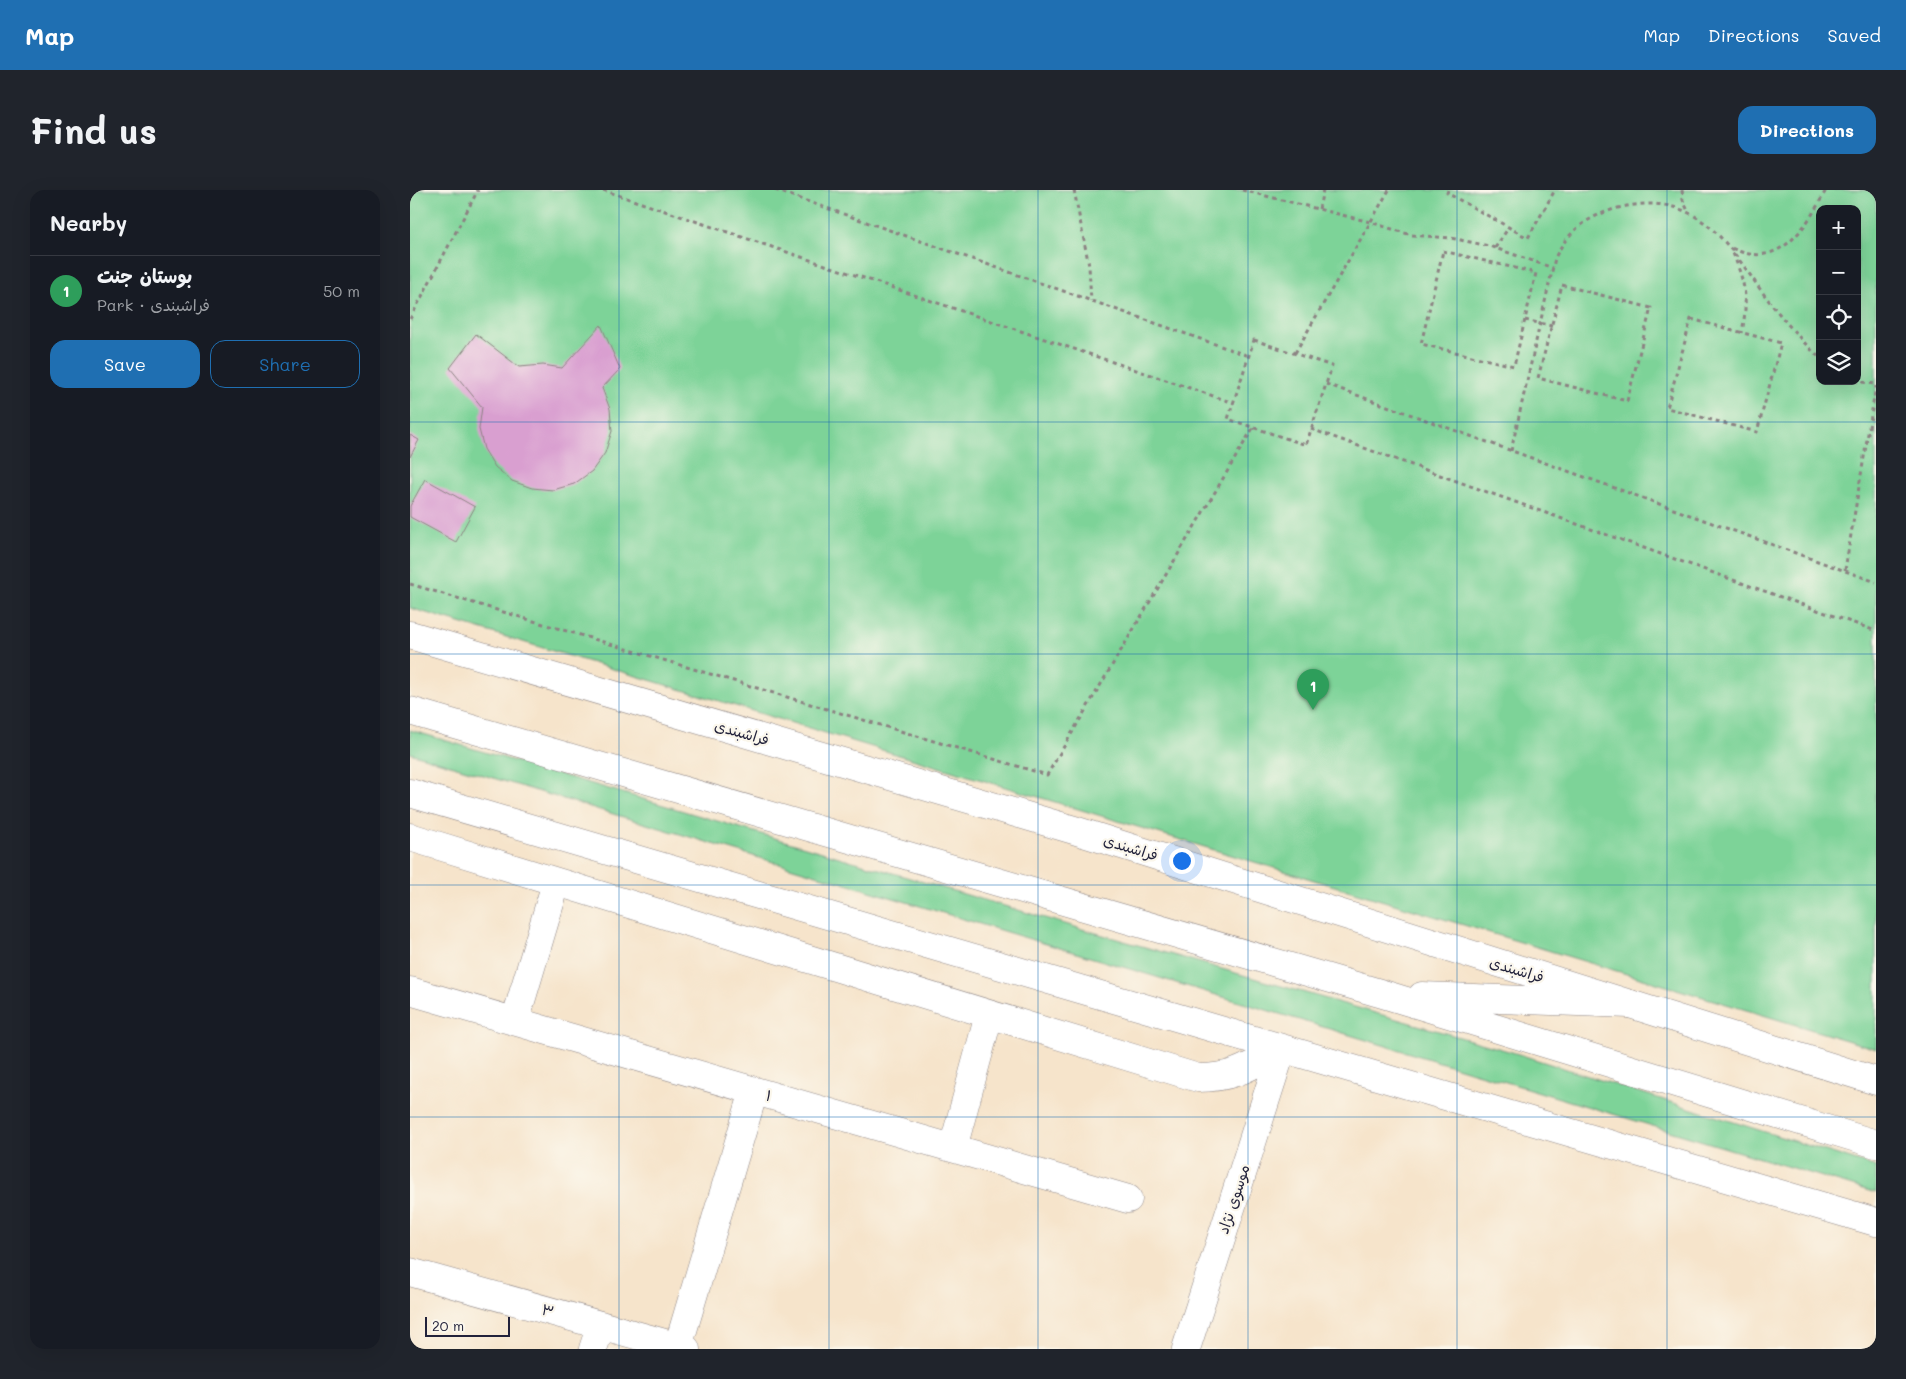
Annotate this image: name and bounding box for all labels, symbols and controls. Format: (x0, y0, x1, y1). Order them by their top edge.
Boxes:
text: Map (25, 20, 74, 51)
text: Map (1643, 23, 1680, 47)
text: Directions (1708, 23, 1800, 47)
text: Saved (1828, 23, 1881, 47)
button: Directions (1738, 106, 1876, 154)
text: Find us (30, 107, 157, 153)
map controls (1816, 205, 1861, 385)
button: + (1816, 205, 1861, 250)
text: Nearby (50, 209, 127, 236)
button: − (1816, 250, 1861, 295)
text: بوستان جنت (97, 263, 192, 288)
text: 1 (62, 280, 70, 301)
text: 50 m (323, 280, 360, 301)
text: Park · فراشبندی (97, 294, 210, 315)
button: locate (1816, 295, 1861, 340)
button: Save (50, 340, 200, 388)
button: Share (210, 340, 360, 388)
button: layers (1816, 340, 1861, 385)
pin: 1 (1297, 669, 1329, 710)
street label: فراشبندی (712, 715, 772, 749)
street label: فراشبندی (1101, 829, 1161, 865)
your location (1169, 848, 1195, 874)
street label: فراشبندی (1487, 951, 1547, 987)
street label: ۱ (764, 1085, 774, 1105)
street label: موسوی نژاد (1212, 1162, 1254, 1236)
street label: ۳ (539, 1299, 557, 1321)
scale bar (425, 1314, 510, 1337)
text: 20 m (432, 1316, 464, 1335)

